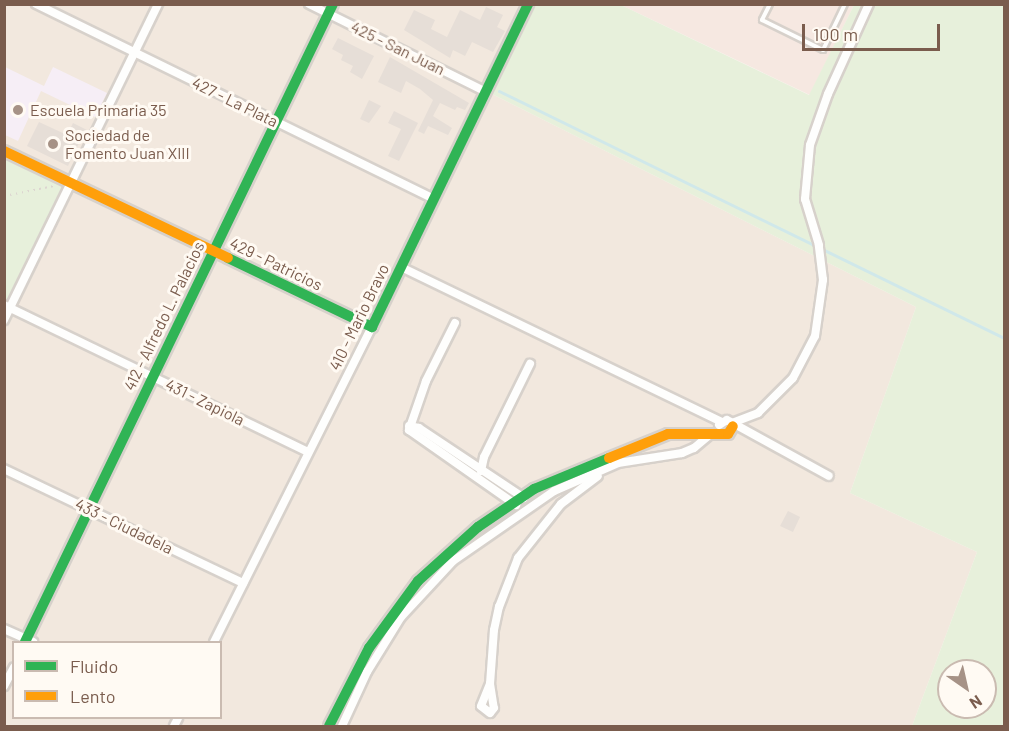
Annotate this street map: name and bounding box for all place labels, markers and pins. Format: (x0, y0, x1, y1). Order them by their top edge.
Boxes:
place label: Escuela Primaria 35 (30, 100, 166, 120)
marker: Escuela Primaria 35 (11, 103, 25, 117)
place label: Sociedad de Fomento Juan XIII (65, 125, 190, 163)
marker: Sociedad de Fomento Juan XIII (46, 137, 60, 151)

